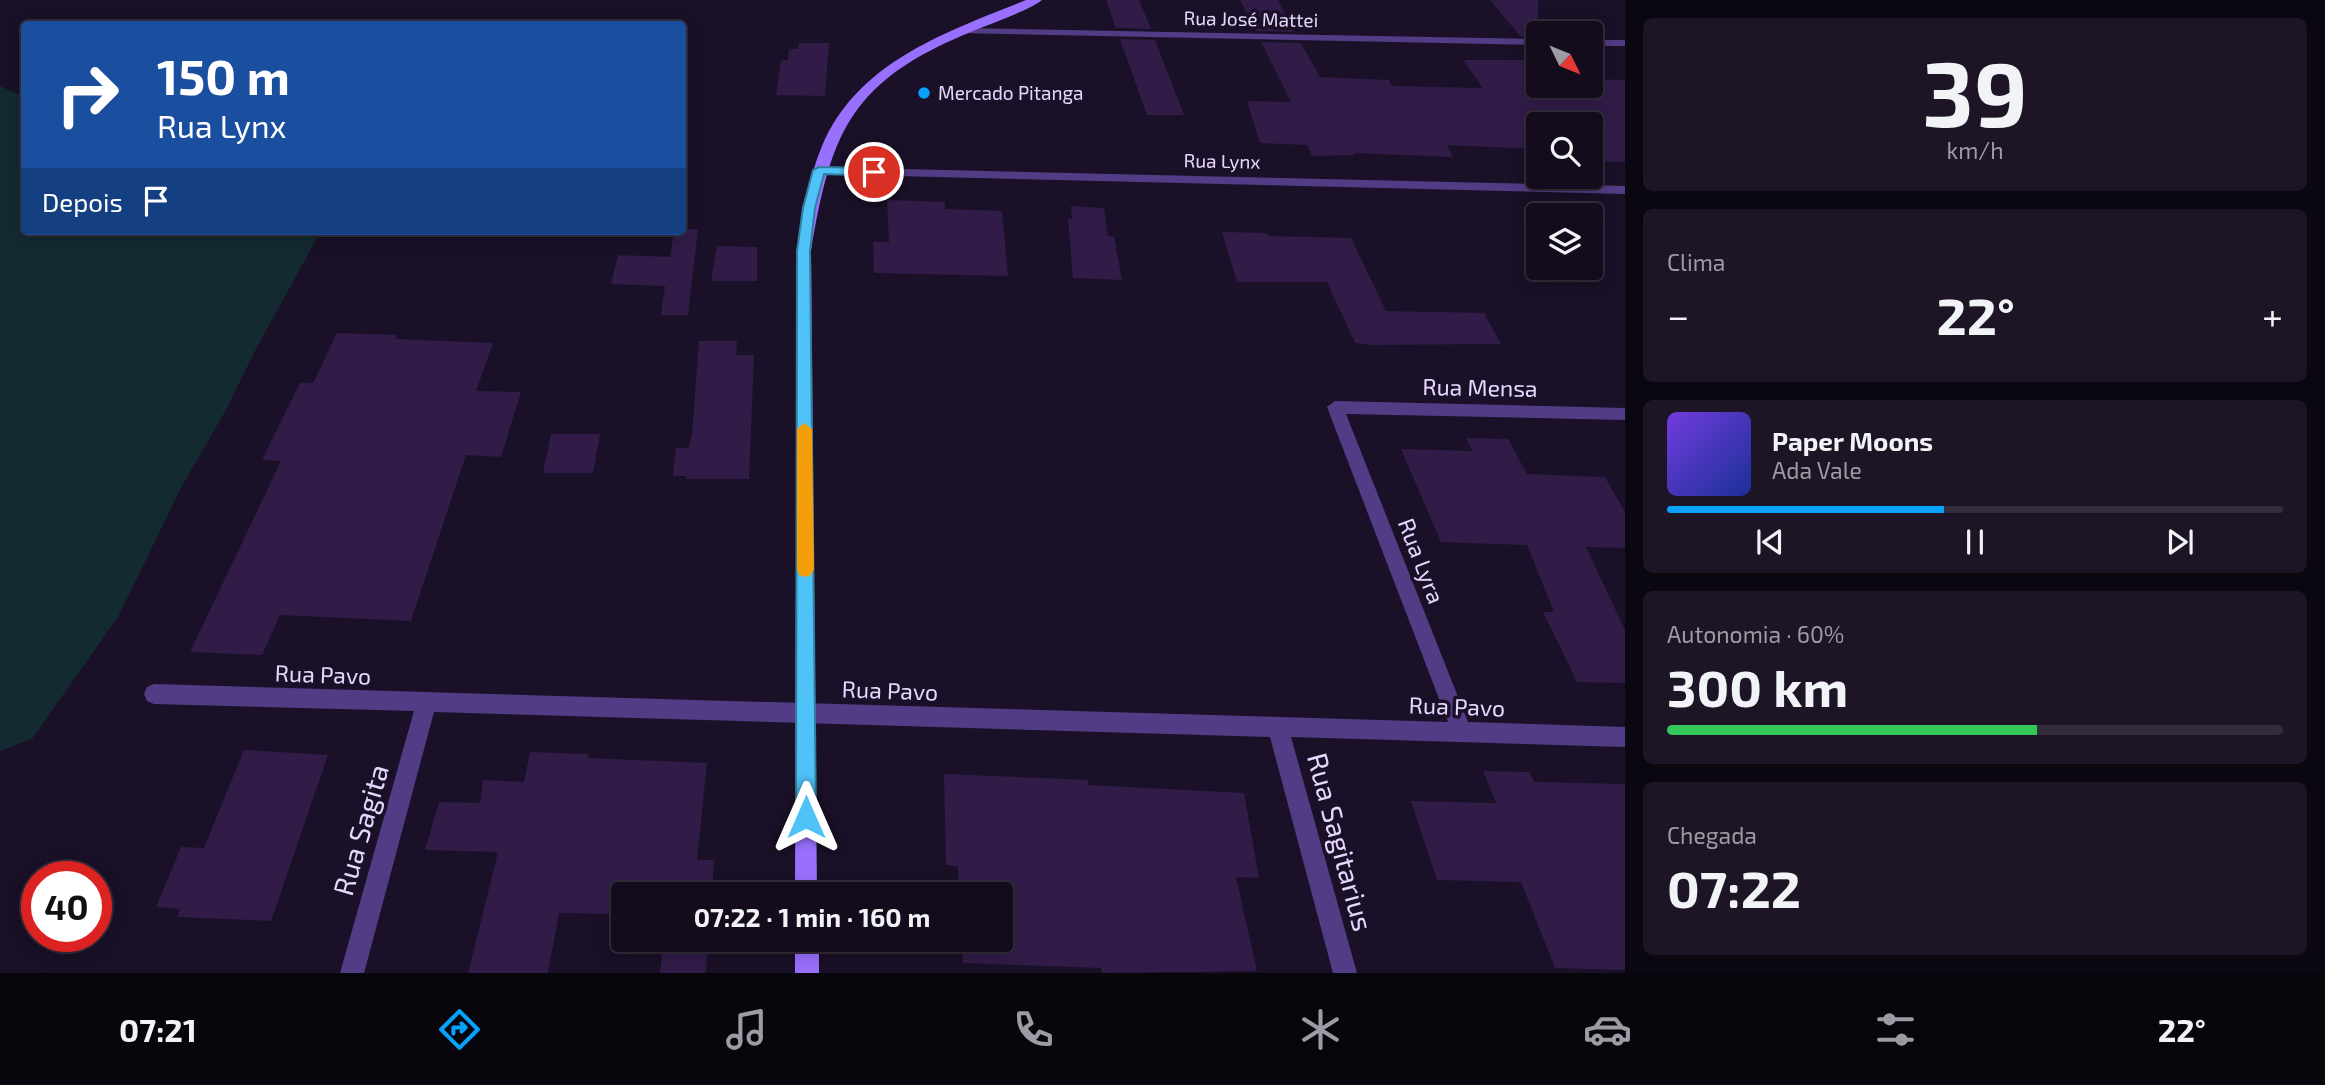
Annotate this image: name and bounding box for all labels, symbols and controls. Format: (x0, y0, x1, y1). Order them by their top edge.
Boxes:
street label: Rua José Mattei (1183, 6, 1319, 31)
north arrow (1526, 21, 1603, 98)
map controls (1526, 21, 1603, 280)
text: 39 (1922, 36, 2028, 145)
text: 150 m (157, 46, 290, 105)
icon: right (42, 49, 133, 140)
place label: Mercado Pitanga (938, 81, 1083, 104)
marker: Mercado Pitanga (916, 85, 932, 101)
text: Rua Lynx (157, 106, 286, 144)
button: search (1526, 112, 1603, 189)
text: km/h (1946, 136, 2004, 164)
pin (844, 142, 904, 202)
street label: Rua Lynx (1183, 148, 1261, 173)
icon: arrive (855, 153, 893, 191)
icon: arrive (137, 182, 175, 220)
text: Depois (42, 186, 123, 217)
button: layers (1526, 203, 1603, 280)
text: Clima (1667, 248, 1725, 276)
text: 22° (1936, 283, 2015, 345)
text: − (1667, 292, 1689, 338)
text: + (2262, 292, 2283, 338)
street label: Rua Mensa (1422, 372, 1538, 402)
text: Paper Moons (1772, 425, 1933, 456)
text: Ada Vale (1772, 456, 1862, 484)
street label: Rua Lyra (1393, 514, 1451, 607)
icon: previous (1751, 523, 1789, 561)
icon: pause (1956, 523, 1994, 561)
icon: next (2161, 523, 2199, 561)
text: Autonomia · 60% (1667, 620, 1844, 648)
text: 300 km (1667, 655, 1848, 717)
street label: Rua Pavo (274, 658, 372, 690)
street label: Rua Pavo (841, 674, 939, 706)
street label: Rua Pavo (1408, 690, 1506, 722)
street label: Rua Sagitarius (1301, 749, 1381, 934)
street label: Rua Sagita (325, 760, 395, 899)
position arrow (769, 780, 843, 854)
text: Chegada (1667, 821, 1757, 849)
text: 07:22 (1667, 856, 1801, 918)
speed limit sign: 40 (21, 861, 112, 952)
text: 07:22 · 1 min · 160 m (694, 901, 930, 932)
icon: directions (435, 1005, 484, 1054)
icon: music (722, 1005, 771, 1054)
icon: phone (1009, 1005, 1058, 1054)
icon: climate (1296, 1005, 1345, 1054)
icon: car (1583, 1005, 1632, 1054)
icon: filters (1871, 1005, 1920, 1054)
text: 07:21 (119, 1010, 197, 1048)
text: 22° (2158, 1010, 2206, 1048)

